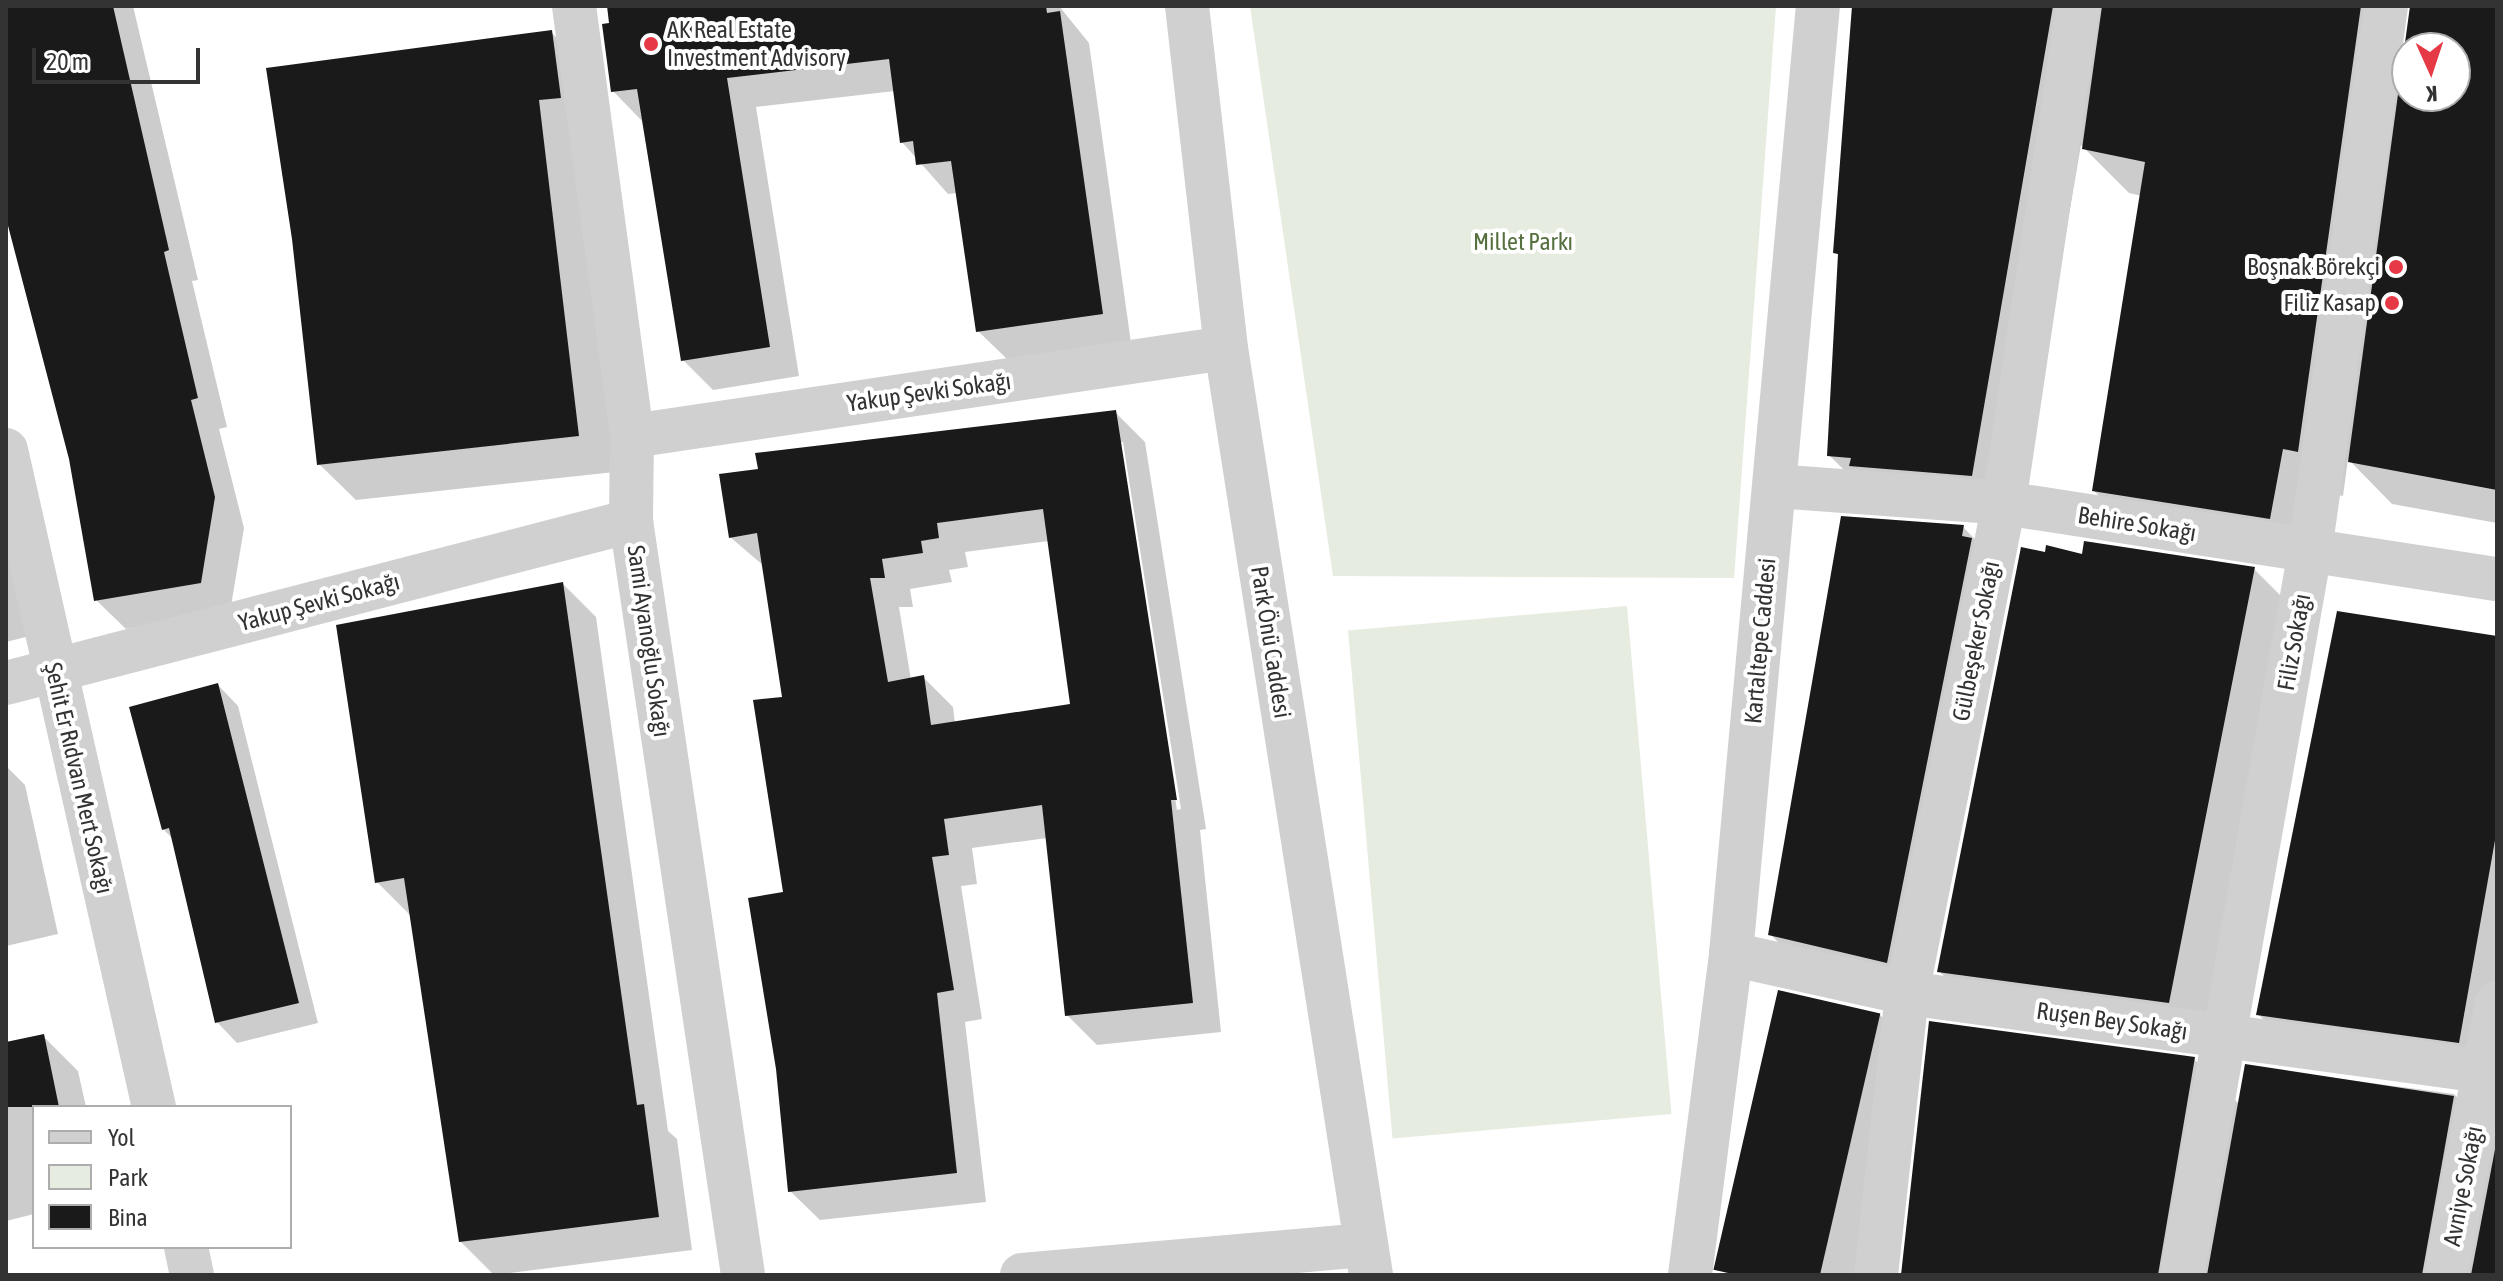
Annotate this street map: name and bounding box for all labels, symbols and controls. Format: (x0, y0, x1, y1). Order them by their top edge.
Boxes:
place label: AK Real Estate Investment Advisory (667, 16, 846, 72)
scale bar (36, 32, 204, 82)
north arrow (2391, 32, 2471, 112)
marker: AK Real Estate Investment Advisory (642, 35, 660, 53)
text: 20 m (46, 48, 89, 75)
text: K (2426, 81, 2438, 107)
park label: Millet Parkı (1473, 228, 1573, 256)
place label: Boşnak Börekçi (2247, 253, 2380, 281)
marker: Boşnak Börekçi (2387, 258, 2405, 276)
place label: Filiz Kasap (2284, 289, 2376, 317)
marker: Filiz Kasap (2383, 294, 2401, 312)
street label: Yakup Şevki Sokağı (845, 366, 1013, 418)
street label: Behire Sokağı (2076, 500, 2198, 548)
street label: Sami Ayanoğlu Sokağı (621, 543, 677, 739)
street label: Kartaltepe Caddesi (1738, 557, 1782, 725)
street label: Gülbeşeker Sokağı (1946, 558, 2006, 724)
street label: Park Önü Caddesi (1245, 564, 1297, 720)
street label: Yakup Şevki Sokağı (235, 567, 403, 637)
street label: Filiz Sokağı (2271, 591, 2317, 693)
street label: Şehit Er Rıdvan Mert Sokağı (38, 660, 120, 896)
street label: Ruşen Bey Sokağı (2035, 996, 2189, 1046)
legend (32, 1105, 292, 1249)
text: Yol (108, 1124, 135, 1151)
street label: Avniye Sokağı (2437, 1124, 2489, 1248)
text: Park (108, 1164, 148, 1191)
text: Bina (108, 1204, 148, 1231)

